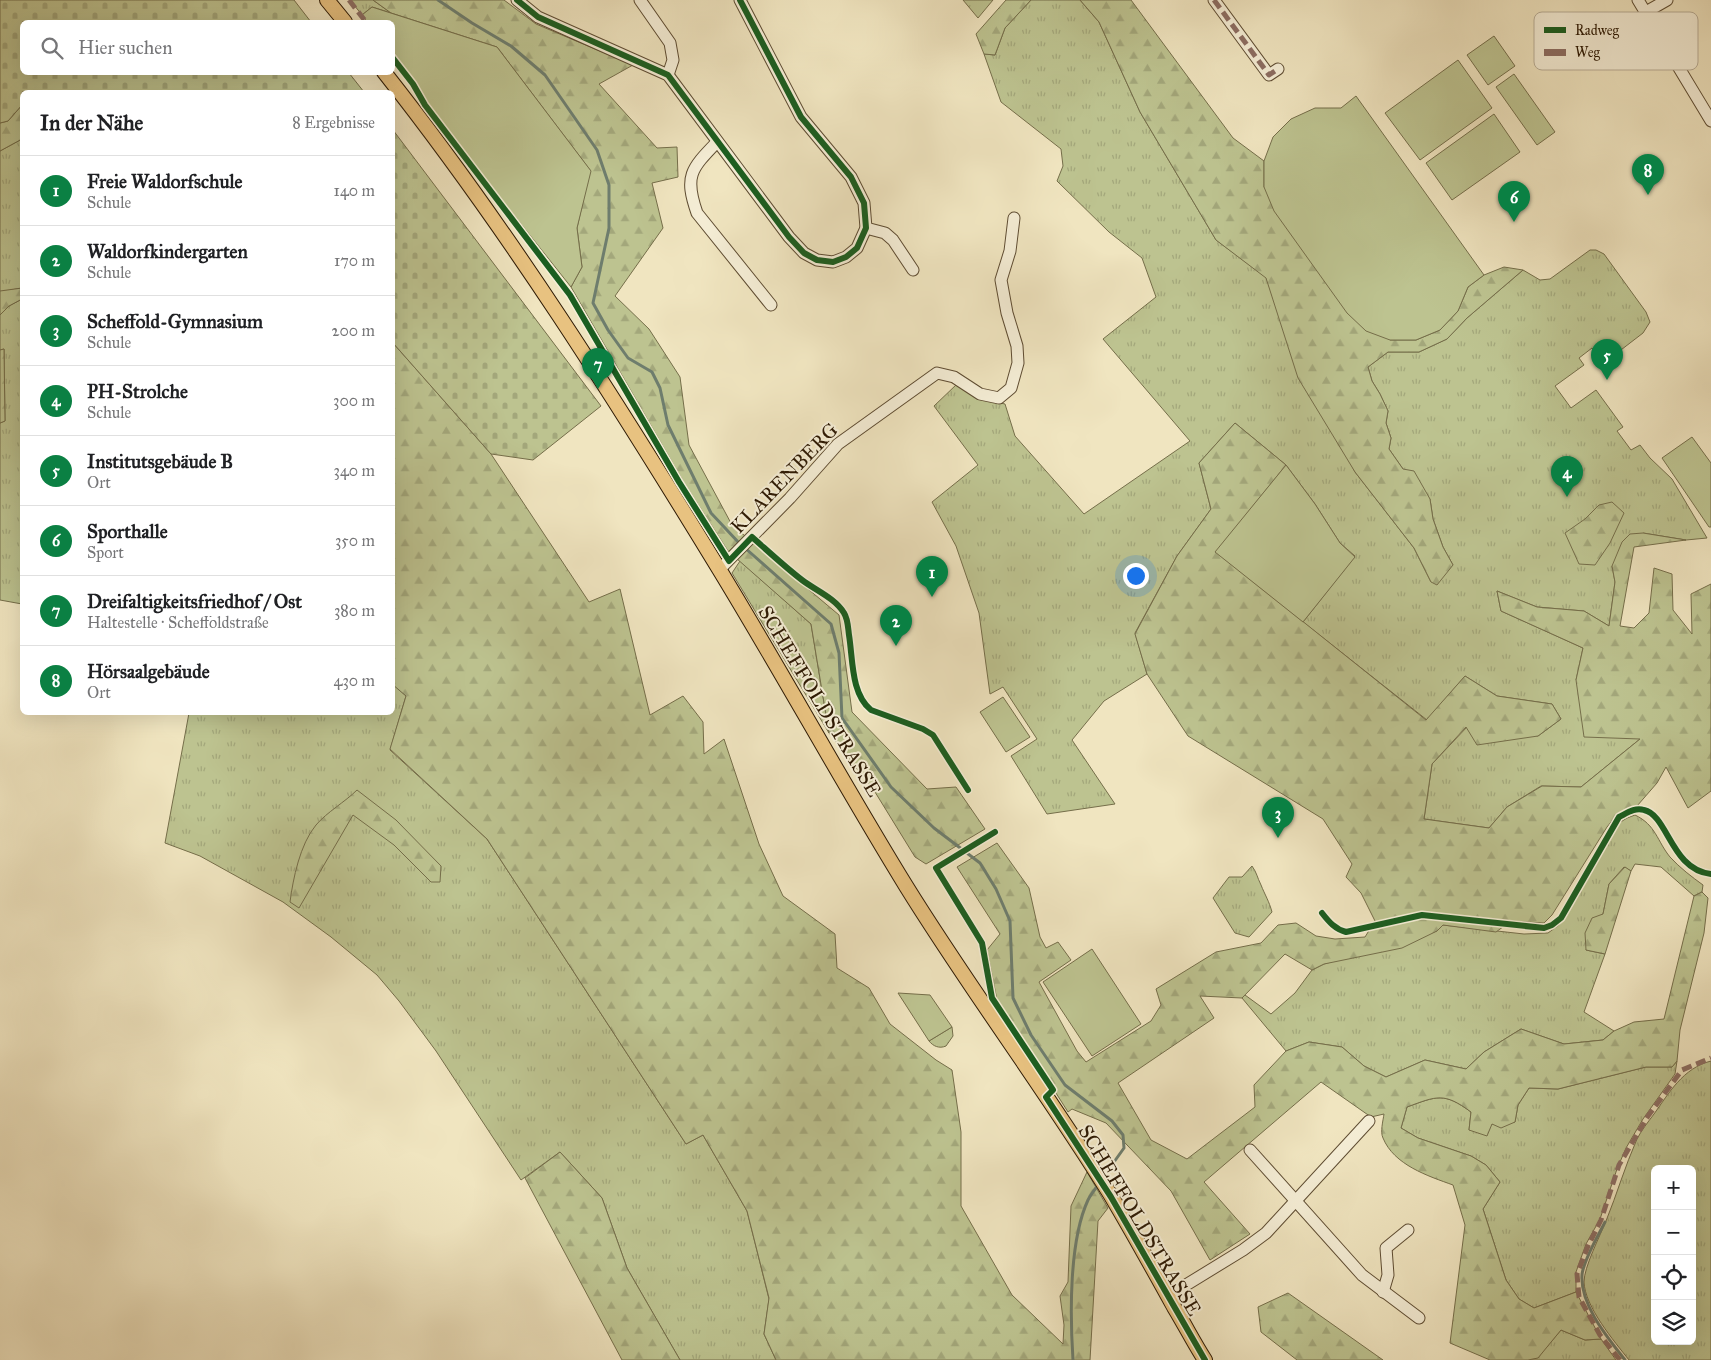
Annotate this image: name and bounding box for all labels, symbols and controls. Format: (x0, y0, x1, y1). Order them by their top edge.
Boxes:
legend (1534, 12, 1698, 70)
search box (20, 20, 395, 75)
text: Radweg (1575, 22, 1620, 39)
icon: search (38, 34, 66, 62)
text: Hier suchen (78, 36, 172, 59)
text: Weg (1575, 44, 1601, 61)
text: In der Nähe (40, 110, 143, 136)
text: 8 Ergebnisse (292, 113, 375, 132)
pin: 8 (1632, 154, 1664, 195)
text: Freie Waldorfschule (87, 170, 243, 193)
text: 1 (53, 181, 59, 200)
text: 140 m (334, 181, 375, 200)
pin: 6 (1498, 181, 1530, 222)
text: Schule (87, 193, 131, 212)
text: Waldorfkindergarten (87, 240, 248, 263)
text: 2 (52, 251, 60, 270)
text: 170 m (334, 251, 375, 270)
text: Schule (87, 263, 131, 282)
text: Scheffold-Gymnasium (87, 310, 263, 333)
text: 3 (53, 321, 59, 340)
text: 200 m (332, 321, 375, 340)
text: Schule (87, 333, 131, 352)
pin: 5 (1591, 339, 1623, 380)
pin: 7 (582, 348, 614, 389)
text: PH-Strolche (87, 380, 188, 403)
text: 4 (52, 391, 60, 410)
text: 300 m (333, 391, 375, 410)
text: Schule (87, 403, 131, 422)
street label: KLARENBERG (725, 418, 843, 538)
text: Institutsgebäude B (87, 450, 233, 473)
pin: 4 (1551, 456, 1583, 497)
text: 5 (52, 461, 60, 480)
text: 340 m (333, 461, 375, 480)
text: Ort (87, 473, 111, 492)
text: Sporthalle (87, 520, 168, 543)
text: 6 (52, 531, 60, 550)
text: 350 m (335, 531, 375, 550)
text: Sport (87, 543, 124, 562)
pin: 1 (916, 556, 948, 597)
your location (1123, 563, 1149, 589)
text: Dreifaltigkeitsfriedhof / Ost (87, 590, 302, 613)
text: 7 (52, 601, 60, 620)
text: 380 m (334, 601, 375, 620)
street label: SCHEFFOLDSTRASSE (753, 601, 887, 801)
pin: 2 (880, 605, 912, 646)
text: Haltestelle · Scheffoldstraße (87, 613, 269, 632)
text: Hörsaalgebäude (87, 660, 210, 683)
text: 8 (52, 671, 60, 690)
text: 430 m (333, 671, 375, 690)
text: Ort (87, 683, 111, 702)
pin: 3 (1262, 797, 1294, 838)
street label: SCHEFFOLDSTRASSE (1073, 1120, 1207, 1320)
map controls (1651, 1165, 1696, 1345)
button: + (1651, 1165, 1696, 1210)
button: − (1651, 1210, 1696, 1255)
button: locate (1651, 1255, 1696, 1300)
button: layers (1651, 1300, 1696, 1345)

